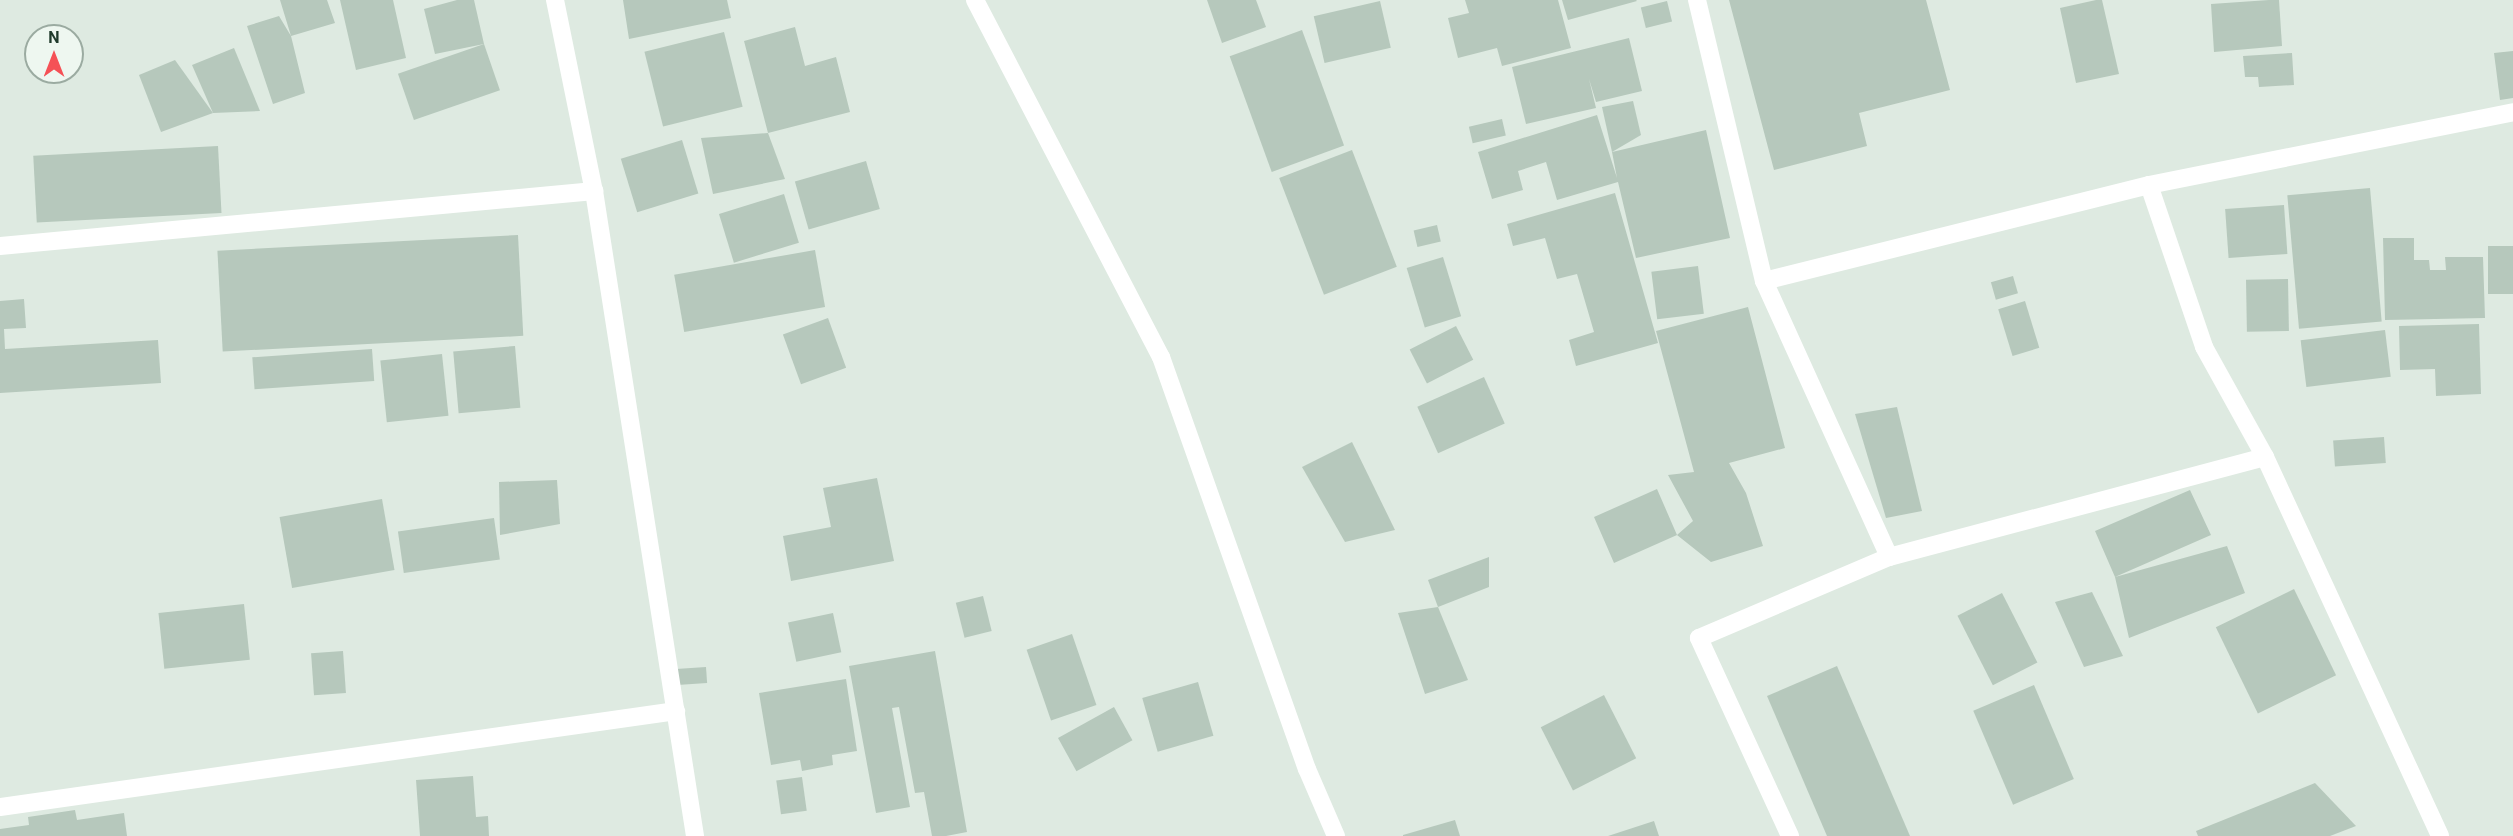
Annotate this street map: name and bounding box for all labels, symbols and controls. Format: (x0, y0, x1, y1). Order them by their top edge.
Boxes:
north arrow (24, 24, 84, 84)
text: N (48, 28, 60, 47)

